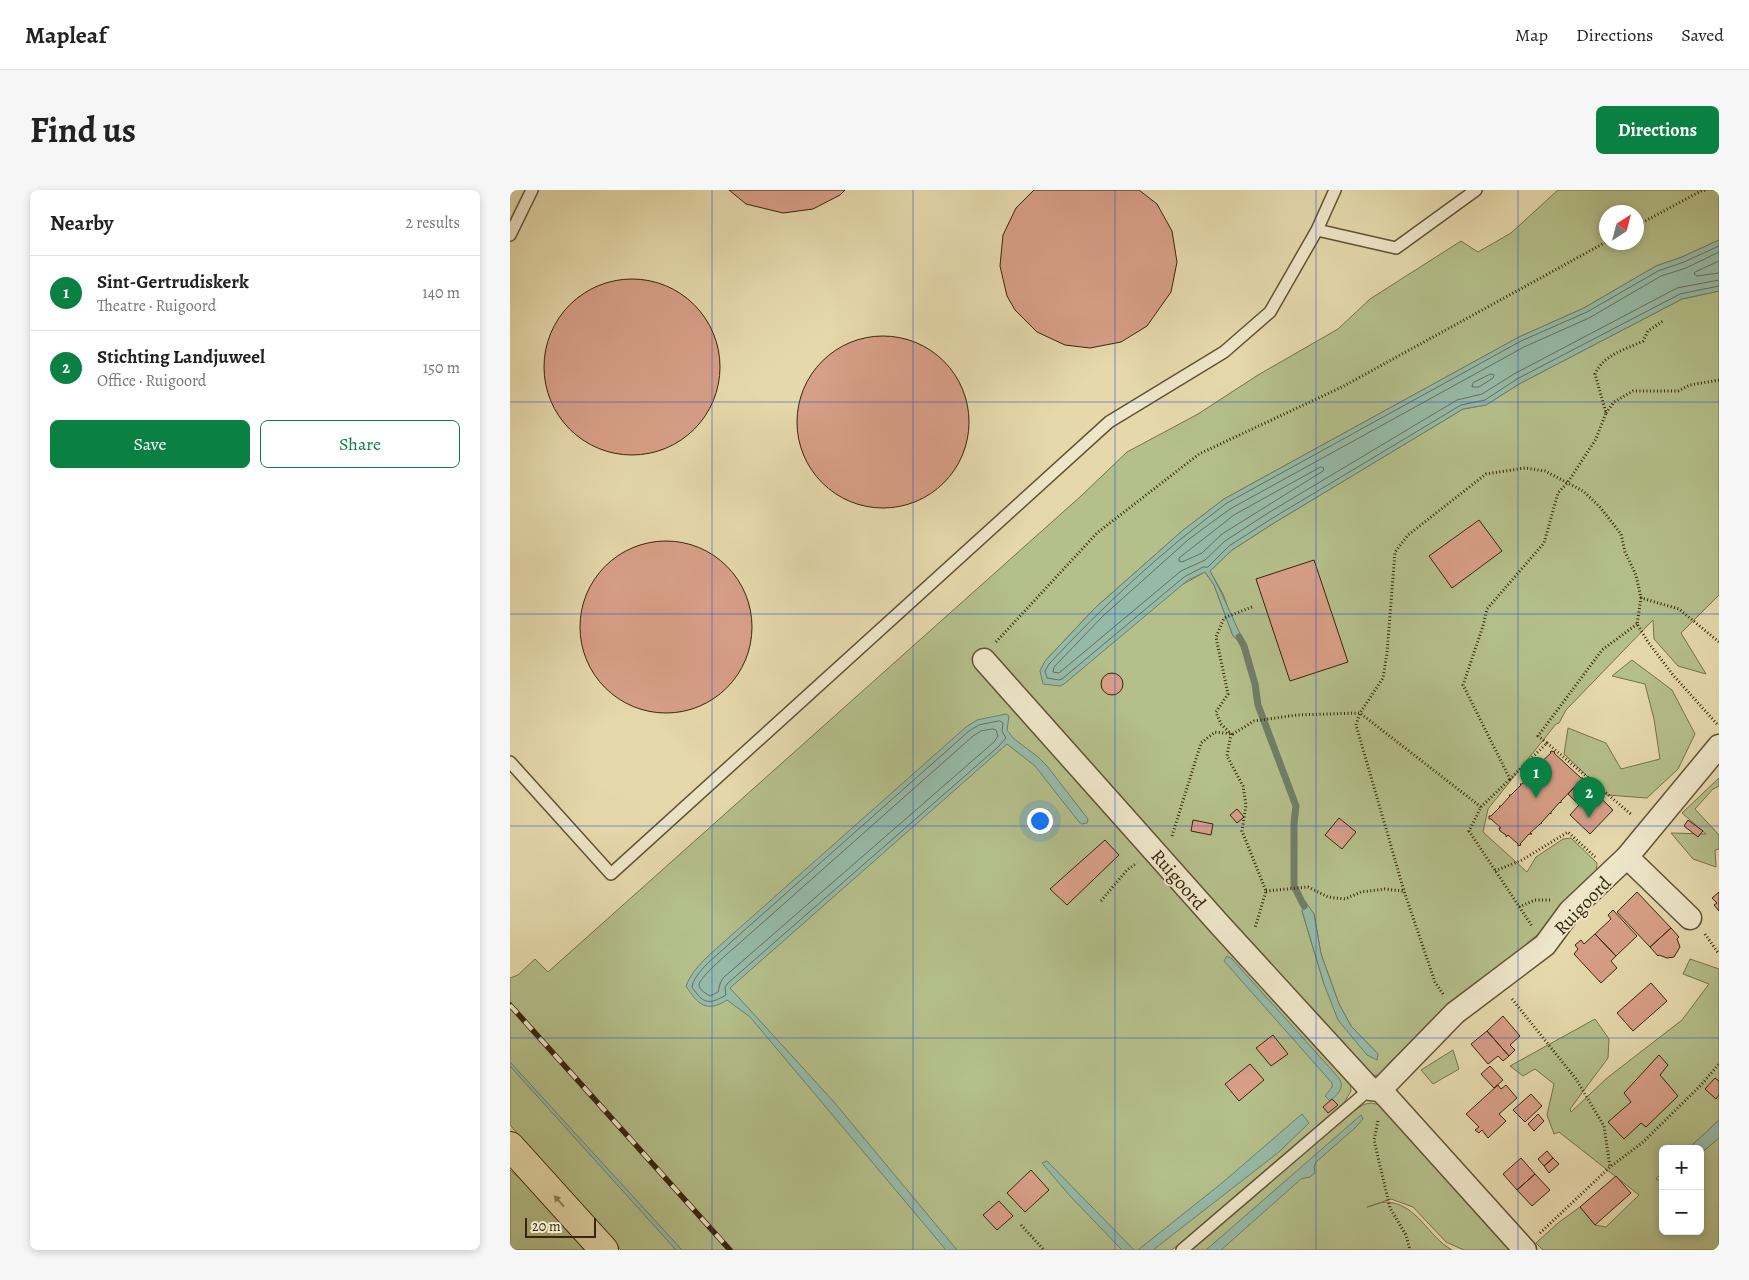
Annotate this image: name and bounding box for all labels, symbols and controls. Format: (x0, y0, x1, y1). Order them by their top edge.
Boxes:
text: Mapleaf (25, 19, 107, 51)
text: Map (1515, 23, 1548, 47)
text: Directions (1576, 23, 1653, 47)
text: Saved (1681, 23, 1724, 47)
text: Find us (30, 106, 136, 154)
button: Directions (1596, 106, 1719, 154)
north arrow (1599, 205, 1644, 250)
text: Nearby (50, 209, 113, 237)
text: 2 results (405, 212, 460, 234)
text: Sint-Gertrudiskerk (97, 269, 249, 295)
text: 1 (63, 282, 69, 304)
text: 140 m (422, 282, 460, 304)
text: Theatre · Ruigoord (97, 295, 216, 317)
text: Stichting Landjuweel (97, 344, 265, 370)
text: 2 (62, 357, 70, 379)
text: 150 m (423, 357, 460, 379)
text: Office · Ruigoord (97, 370, 206, 392)
button: Save (50, 420, 250, 468)
button: Share (260, 420, 460, 468)
pin: 1 (1520, 757, 1552, 798)
pin: 2 (1573, 777, 1605, 818)
your location (1027, 808, 1053, 834)
street label: Ruigoord (1145, 844, 1212, 916)
street label: Ruigoord (1548, 870, 1618, 941)
map controls (1659, 1145, 1704, 1235)
button: + (1659, 1145, 1704, 1190)
button: − (1659, 1190, 1704, 1235)
one-way arrow (554, 1194, 565, 1207)
scale bar (525, 1215, 596, 1238)
text: 20 m (532, 1217, 561, 1236)

